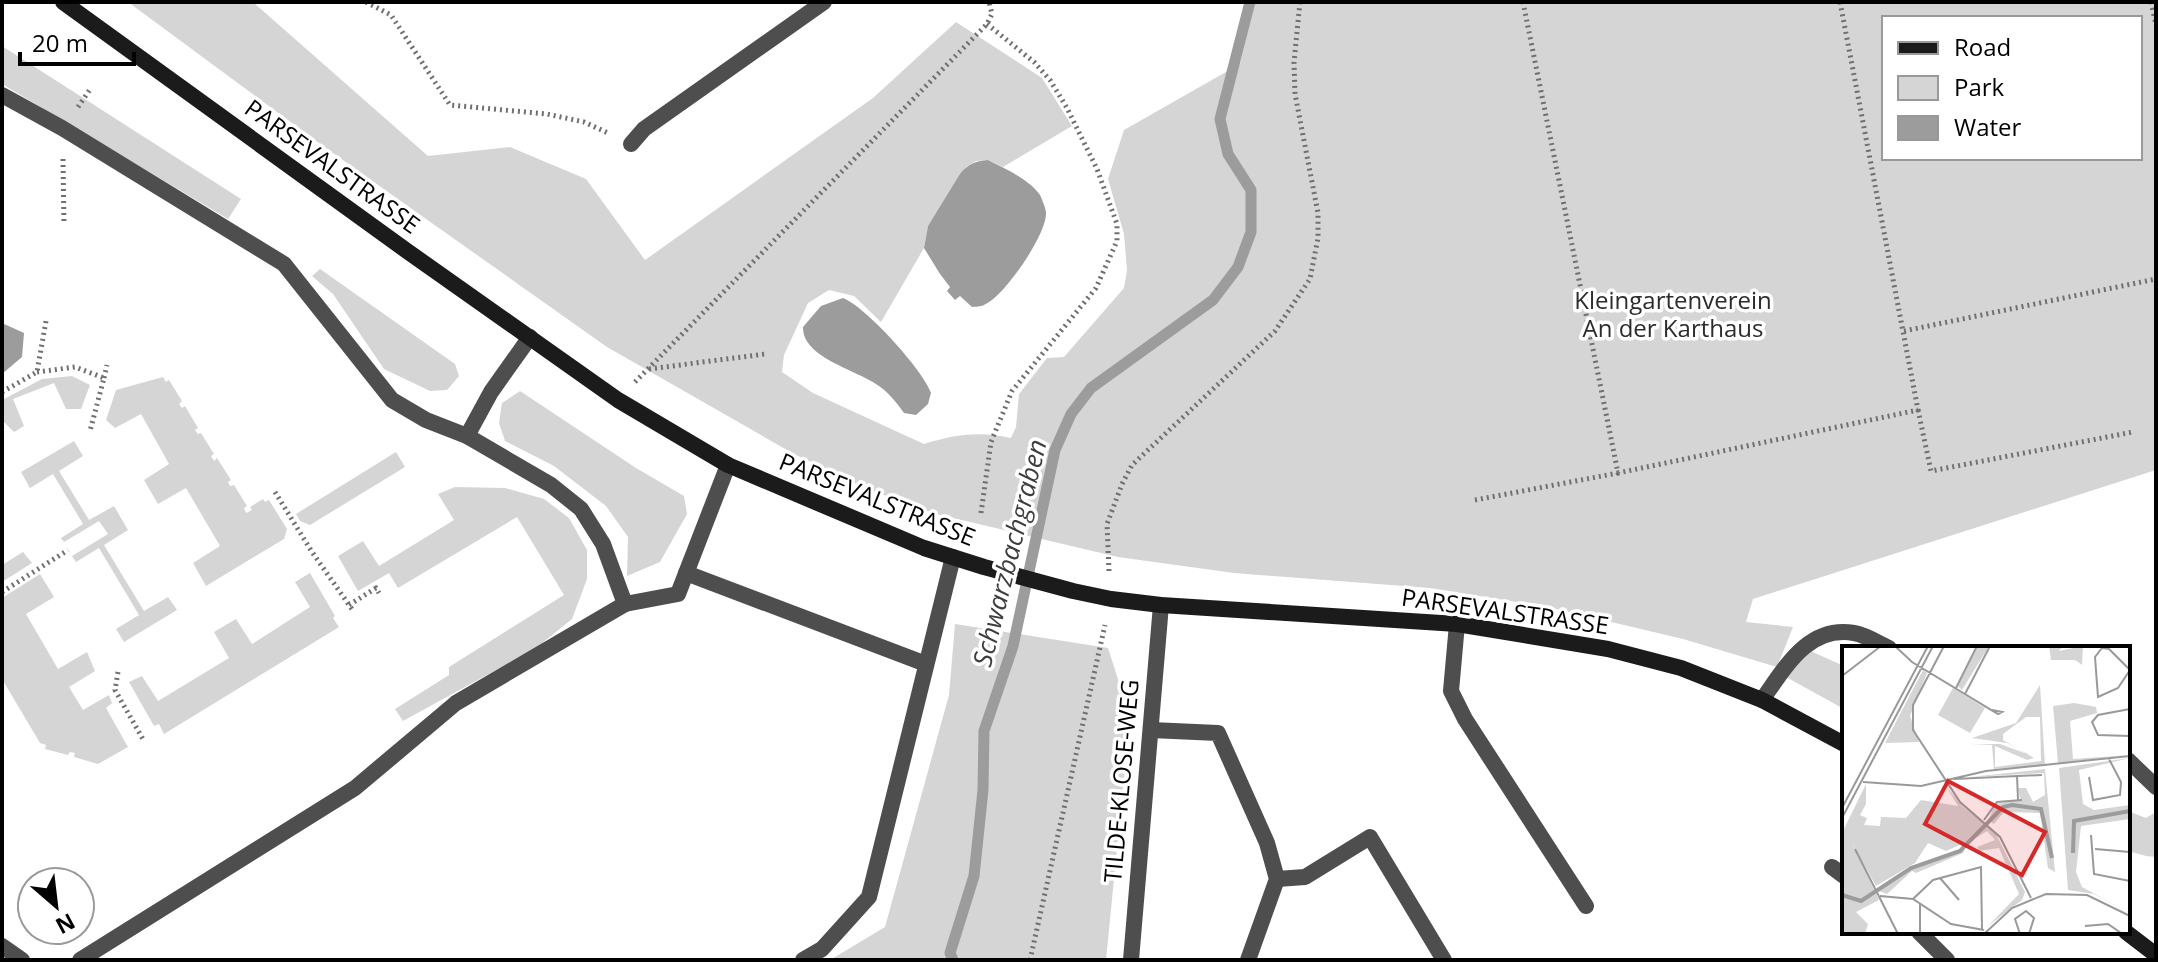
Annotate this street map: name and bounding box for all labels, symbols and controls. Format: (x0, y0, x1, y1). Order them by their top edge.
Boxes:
scale bar (20, 16, 134, 66)
legend (1882, 16, 2142, 160)
text: 20 m (32, 26, 88, 59)
text: Road (1954, 30, 2011, 63)
text: Park (1954, 70, 2005, 103)
street label: PARSEVALSTRASSE (239, 91, 427, 241)
text: Water (1954, 110, 2022, 143)
park label: Kleingartenverein An der Karthaus (1574, 283, 1772, 344)
water label: Schwarzbachgraben (963, 435, 1055, 670)
street label: PARSEVALSTRASSE (775, 444, 981, 553)
street label: PARSEVALSTRASSE (1399, 580, 1611, 641)
inset map (1842, 646, 2130, 934)
street label: TILDE-KLOSE-WEG (1095, 678, 1146, 884)
north arrow (16, 866, 96, 946)
text: N (51, 907, 81, 942)

